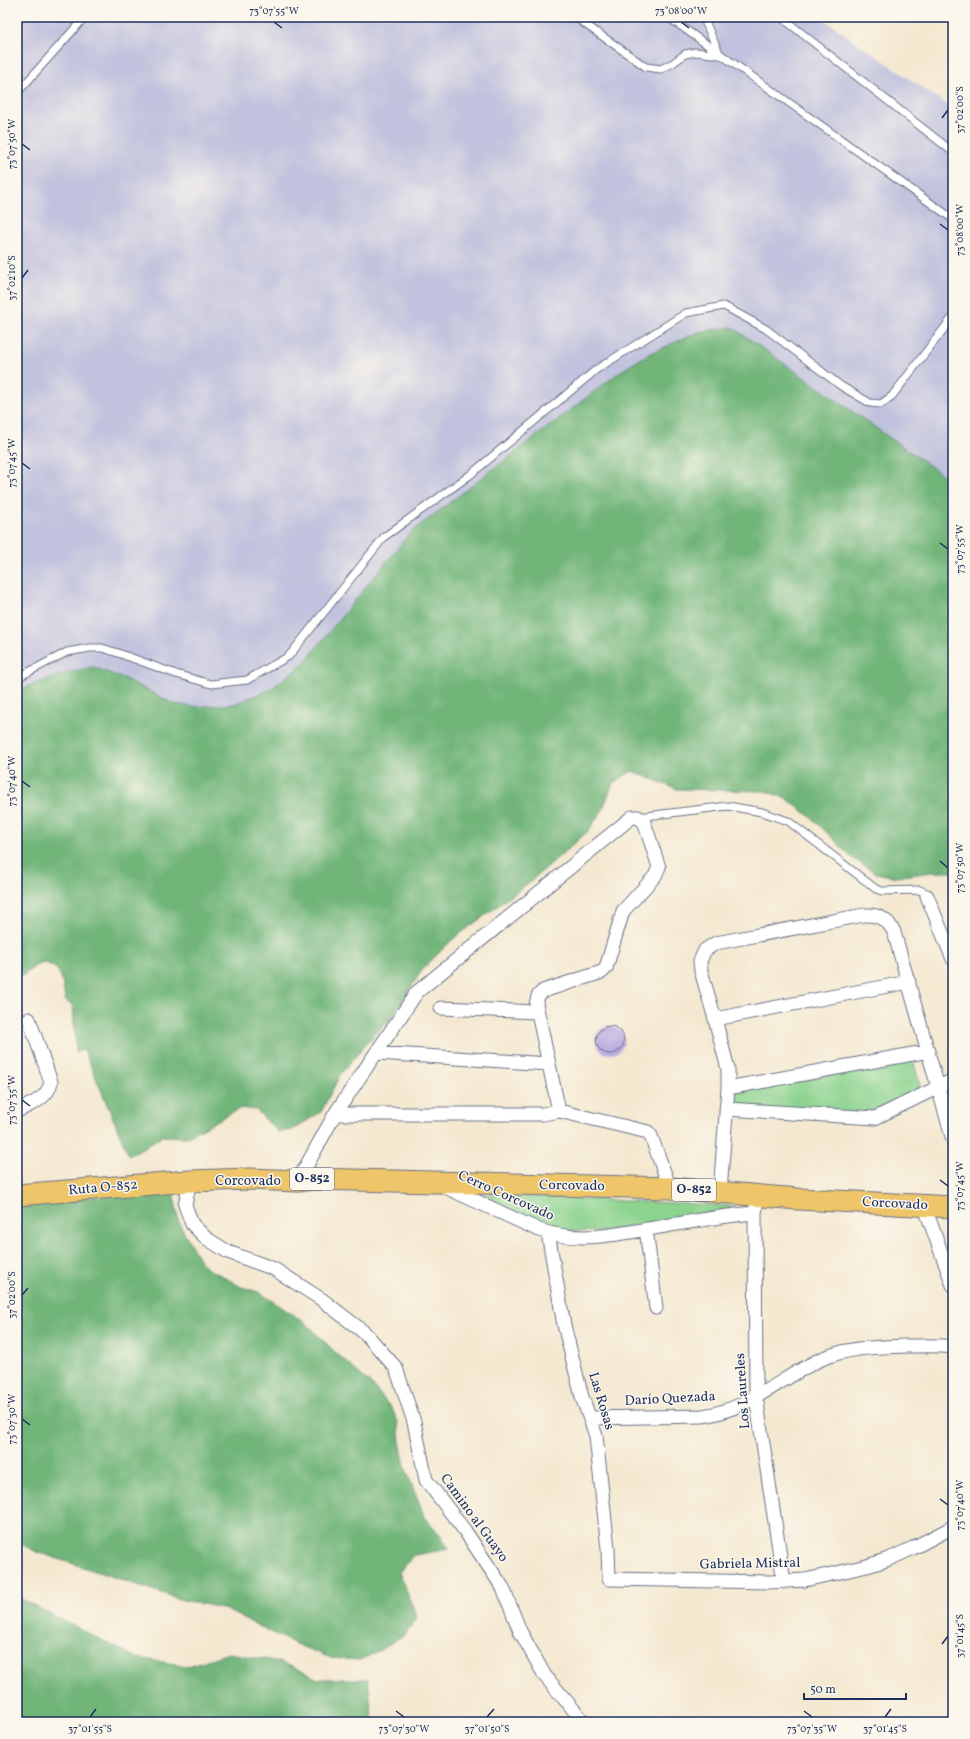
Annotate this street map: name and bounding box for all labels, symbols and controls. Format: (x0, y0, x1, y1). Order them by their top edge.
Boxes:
text: 73°07'55"W (249, 4, 299, 18)
text: 73°08'00"W (655, 4, 707, 18)
text: 37°02'00"S (953, 86, 967, 134)
text: 73°07'50"W (5, 119, 19, 169)
text: 73°08'00"W (953, 204, 967, 256)
text: 37°02'10"S (5, 255, 19, 301)
text: 73°07'45"W (5, 438, 19, 488)
text: 73°07'55"W (953, 524, 967, 574)
text: 73°07'40"W (5, 756, 19, 806)
text: 73°07'50"W (953, 843, 967, 893)
text: 73°07'35"W (5, 1075, 19, 1125)
text: 73°07'45"W (953, 1161, 967, 1211)
street label: Cerro Corcovado (455, 1166, 557, 1226)
road number: O-852 (290, 1168, 334, 1190)
street label: Corcovado (215, 1172, 281, 1191)
street label: Ruta O-852 (68, 1176, 138, 1200)
street label: Corcovado (539, 1176, 605, 1196)
road number: O-852 (672, 1179, 716, 1201)
street label: Corcovado (862, 1193, 928, 1215)
text: 37°02'00"S (5, 1271, 19, 1319)
street label: Los Laureles (731, 1352, 755, 1430)
street label: Las Rosas (583, 1370, 619, 1432)
street label: Darío Quezada (624, 1387, 716, 1411)
text: 73°07'30"W (5, 1394, 19, 1444)
street label: Camino al Guayo (435, 1470, 513, 1566)
text: 73°07'40"W (953, 1480, 967, 1530)
street label: Gabriela Mistral (699, 1554, 801, 1574)
text: 37°01'45"S (953, 1614, 967, 1658)
scale bar (804, 1675, 906, 1701)
text: 50 m (810, 1682, 836, 1698)
text: 37°01'55"S (68, 1722, 112, 1736)
text: 73°07'30"W (379, 1722, 429, 1736)
text: 37°01'50"S (465, 1722, 509, 1736)
text: 73°07'35"W (787, 1722, 837, 1736)
text: 37°01'45"S (863, 1722, 907, 1736)

